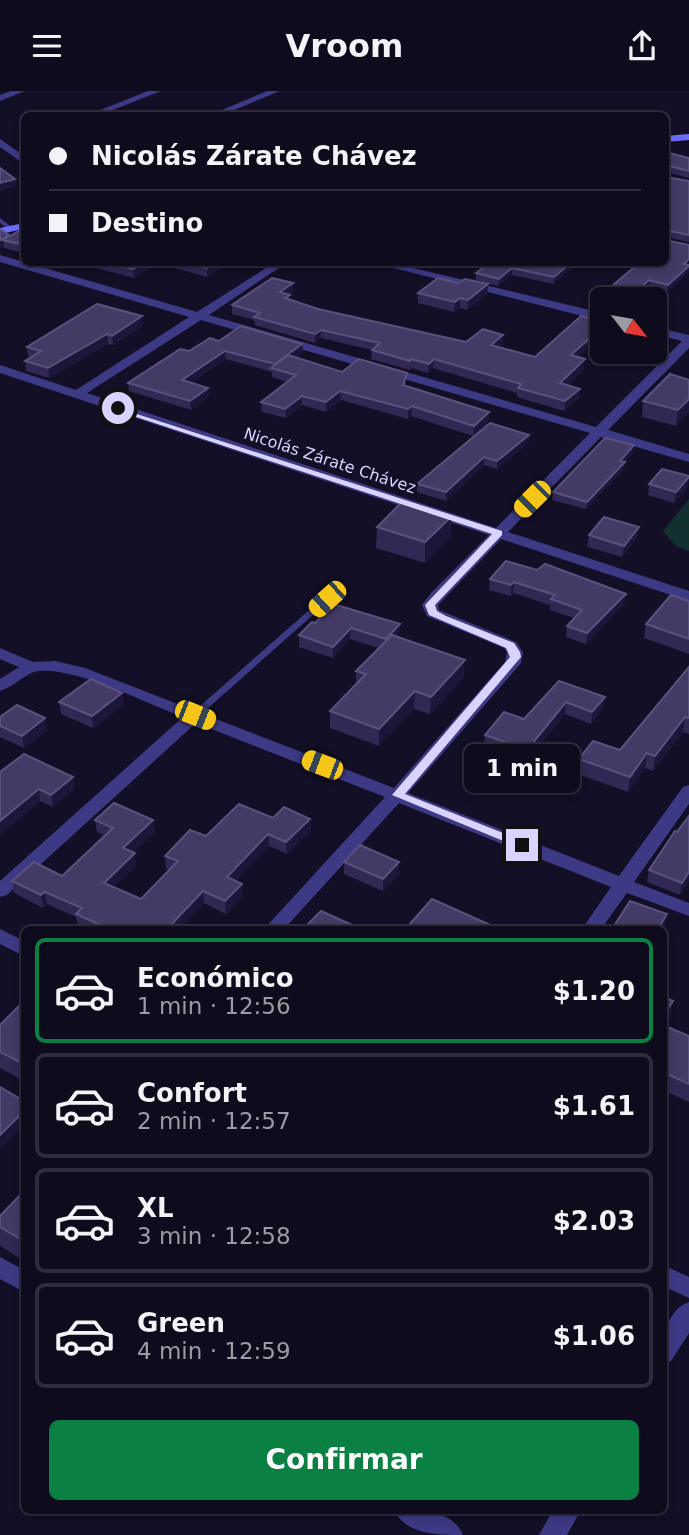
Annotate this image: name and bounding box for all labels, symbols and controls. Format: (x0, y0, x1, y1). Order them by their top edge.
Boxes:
icon: menu (28, 27, 66, 65)
text: Vroom (286, 27, 403, 65)
icon: share (623, 27, 661, 65)
text: Nicolás Zárate Chávez (91, 141, 417, 171)
text: Destino (91, 208, 203, 238)
north arrow (590, 287, 667, 364)
map controls (590, 287, 667, 364)
route start (102, 392, 134, 424)
street label: Nicolás Zárate Chávez (241, 424, 418, 497)
car (510, 477, 555, 521)
car (305, 577, 350, 621)
car (172, 697, 219, 733)
callout: 1 min (464, 743, 580, 793)
car (299, 748, 346, 782)
text: 1 min (486, 755, 558, 781)
route end (506, 829, 538, 861)
icon: car (53, 959, 116, 1022)
text: Económico (137, 963, 294, 993)
text: $1.20 (553, 976, 635, 1006)
text: 1 min · 12:56 (137, 993, 291, 1019)
icon: car (53, 1074, 116, 1137)
text: Confort (137, 1078, 247, 1108)
text: $1.61 (553, 1091, 635, 1121)
text: 2 min · 12:57 (137, 1108, 291, 1134)
icon: car (53, 1189, 116, 1252)
text: XL (137, 1193, 174, 1223)
text: $2.03 (553, 1206, 635, 1236)
text: 3 min · 12:58 (137, 1223, 291, 1249)
icon: car (53, 1304, 116, 1367)
text: Green (137, 1308, 225, 1338)
text: $1.06 (553, 1321, 635, 1351)
text: 4 min · 12:59 (137, 1338, 291, 1364)
button: Confirmar (49, 1420, 639, 1500)

